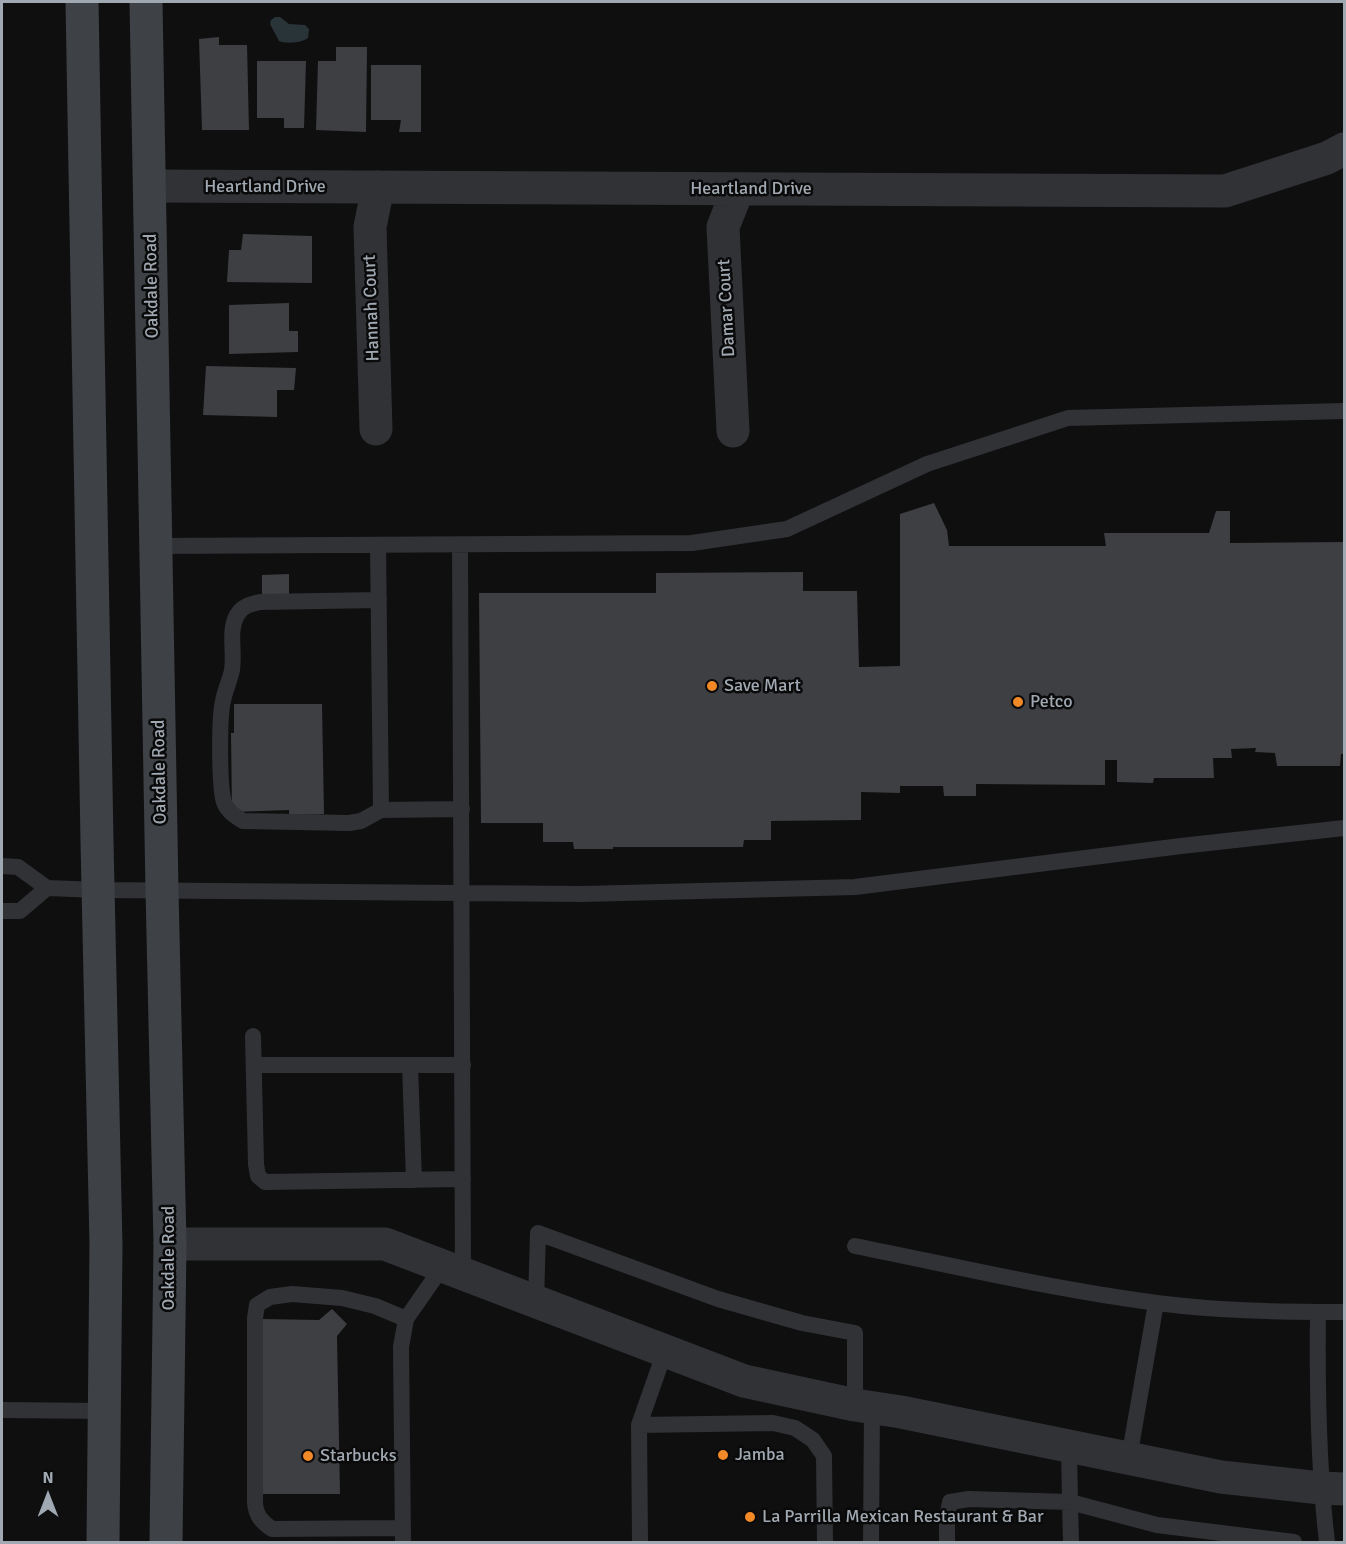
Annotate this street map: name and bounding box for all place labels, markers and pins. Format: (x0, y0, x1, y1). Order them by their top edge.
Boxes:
place label: Save Mart (724, 675, 801, 697)
marker: Save Mart (705, 679, 719, 693)
place label: Petco (1030, 691, 1073, 713)
marker: Petco (1011, 695, 1025, 709)
place label: Jamba (735, 1444, 785, 1466)
place label: Starbucks (320, 1445, 397, 1467)
marker: Jamba (716, 1448, 730, 1462)
marker: Starbucks (301, 1449, 315, 1463)
place label: La Parrilla Mexican Restaurant & Bar (762, 1506, 1044, 1528)
marker: La Parrilla Mexican Restaurant & Bar (743, 1510, 757, 1524)

